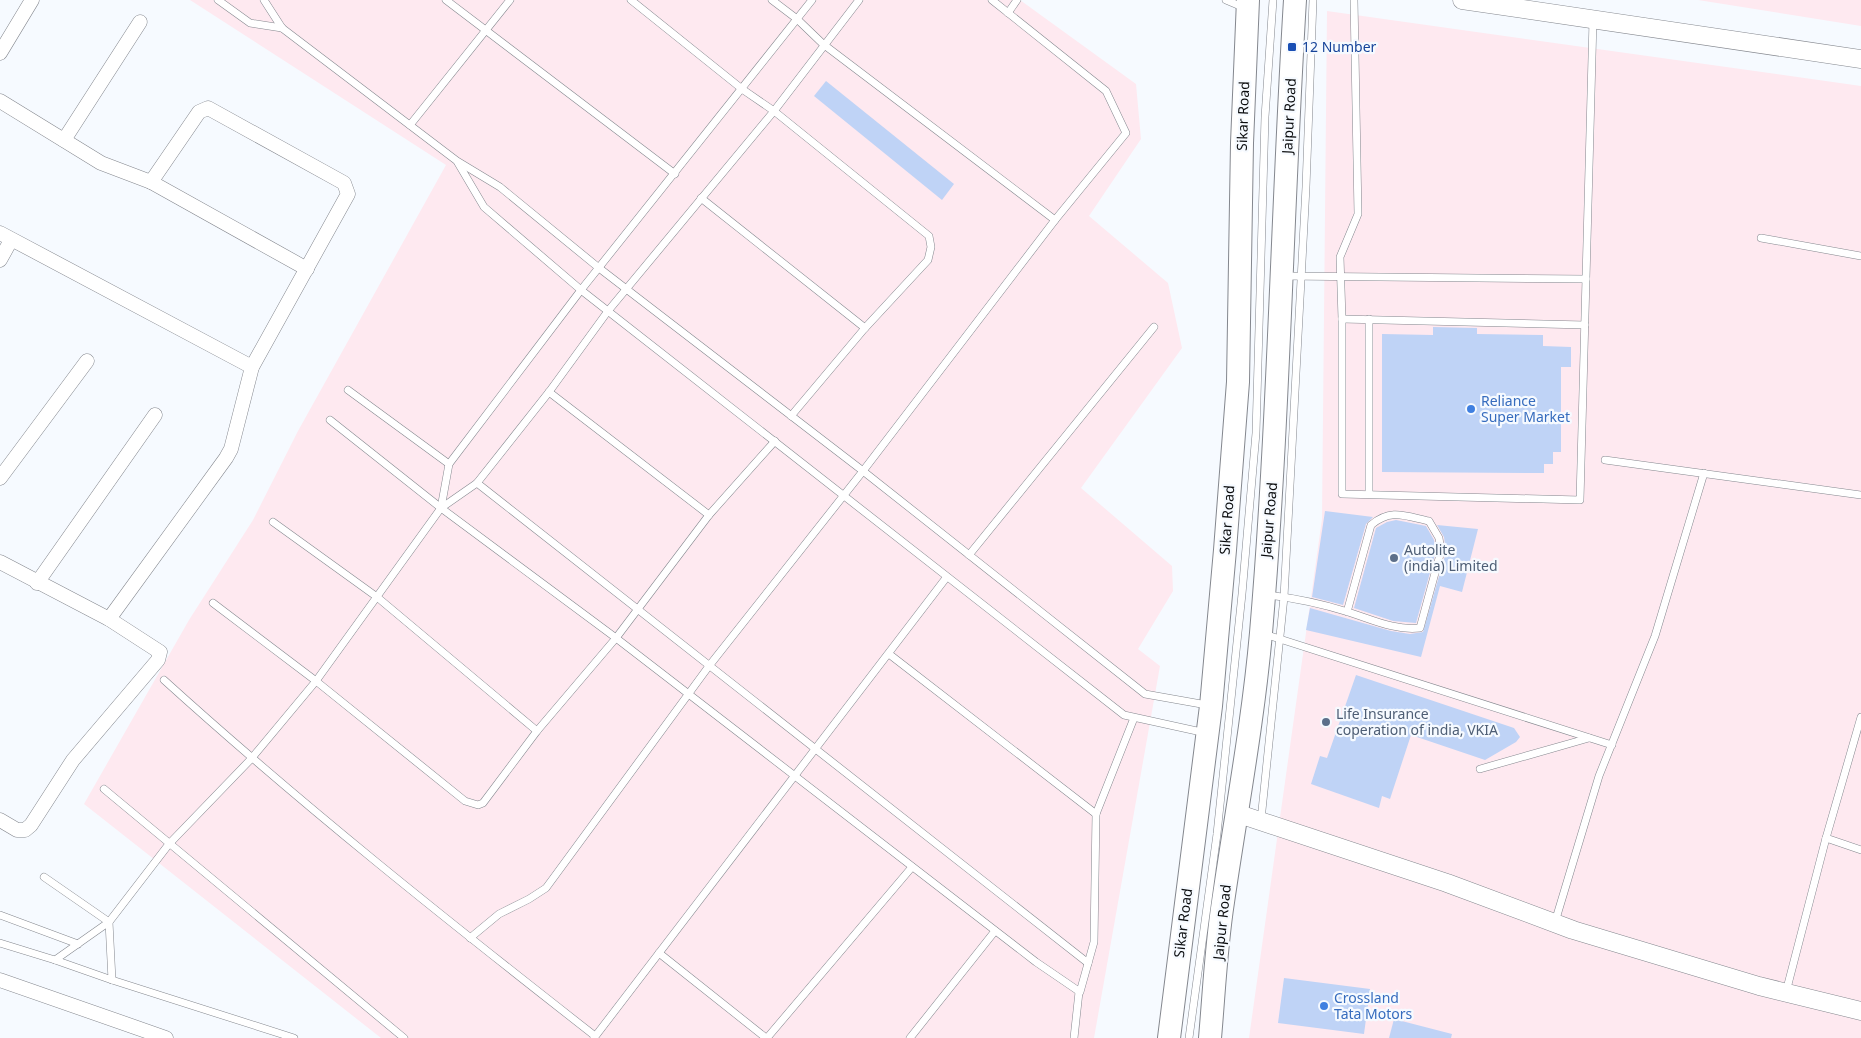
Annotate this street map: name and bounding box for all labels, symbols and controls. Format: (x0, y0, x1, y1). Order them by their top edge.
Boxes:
place label: 12 Number (1302, 37, 1377, 56)
marker: 12 Number (1286, 41, 1298, 53)
street label: Jaipur Road (1277, 78, 1300, 156)
street label: Sikar Road (1232, 81, 1253, 151)
place label: Reliance Super Market (1481, 391, 1570, 426)
marker: Reliance Super Market (1465, 403, 1477, 415)
street label: Jaipur Road (1256, 481, 1281, 560)
street label: Sikar Road (1215, 485, 1238, 555)
place label: Autolite (india) Limited (1404, 540, 1498, 575)
marker: Autolite (india) Limited (1388, 552, 1400, 564)
place label: Life Insurance coperation of india, VKIA (1336, 704, 1498, 739)
marker: Life Insurance coperation of india, VKIA (1320, 716, 1332, 728)
street label: Jaipur Road (1208, 883, 1235, 963)
street label: Sikar Road (1169, 887, 1196, 959)
place label: Crossland Tata Motors (1334, 988, 1413, 1023)
marker: Crossland Tata Motors (1318, 1000, 1330, 1012)

